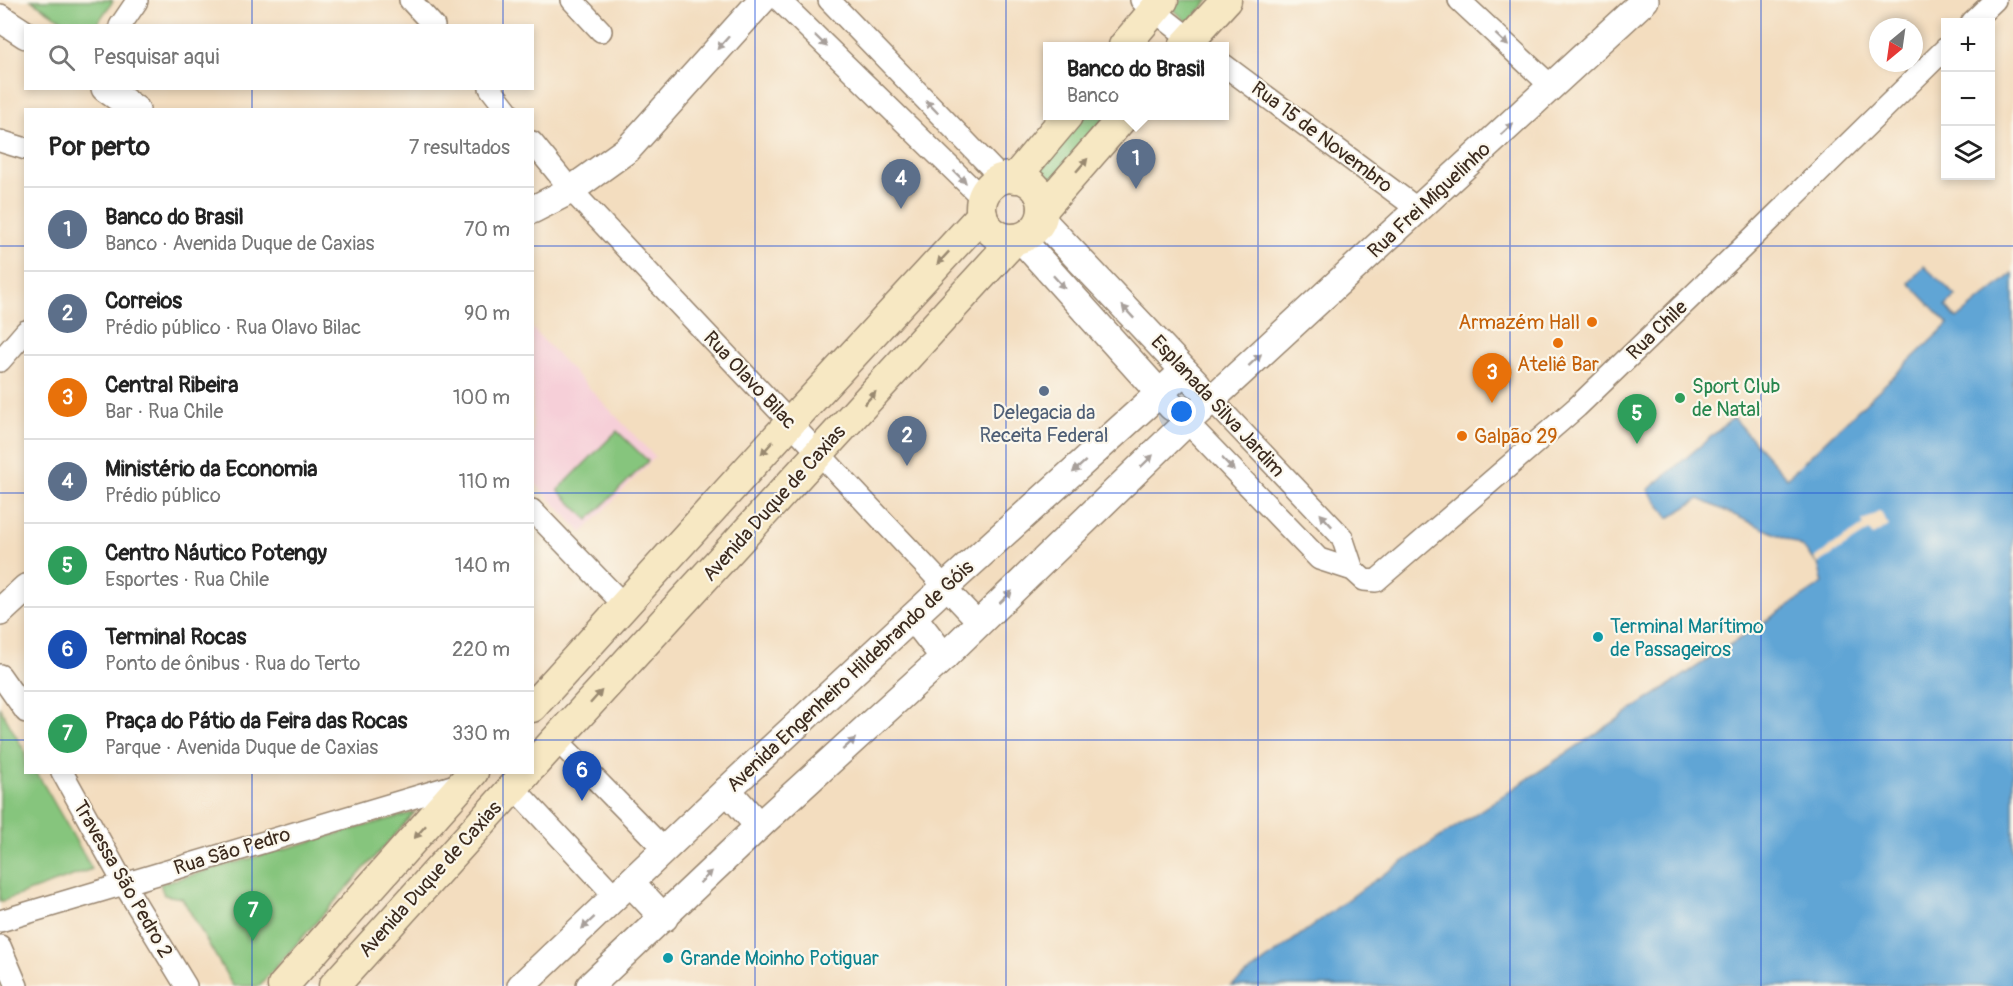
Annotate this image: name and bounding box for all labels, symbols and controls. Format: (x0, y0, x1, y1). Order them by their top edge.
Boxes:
north arrow (1869, 18, 1923, 72)
map controls (1941, 18, 1995, 180)
button: + (1941, 18, 1995, 72)
search box (24, 24, 534, 90)
one-way arrow (813, 33, 827, 47)
one-way arrow (1494, 33, 1509, 46)
one-way arrow (716, 36, 730, 51)
icon: search (45, 41, 78, 74)
popup (1043, 42, 1229, 120)
text: Pesquisar aqui (93, 43, 219, 71)
text: Banco do Brasil (1067, 55, 1205, 83)
button: − (1941, 72, 1995, 126)
street label: Rua 15 de Novembro (1246, 76, 1398, 198)
text: Banco (1067, 83, 1119, 108)
one-way arrow (926, 100, 940, 114)
one-way arrow (1499, 123, 1514, 136)
button: layers (1941, 126, 1995, 180)
text: Por perto (48, 131, 150, 163)
text: 7 resultados (409, 135, 510, 160)
street label: Rua Frei Miguelinho (1362, 136, 1496, 263)
pin: 1 (1116, 140, 1156, 189)
one-way arrow (1075, 158, 1088, 173)
pin: 4 (882, 160, 920, 209)
one-way arrow (953, 170, 968, 184)
text: Banco do Brasil (105, 203, 244, 231)
text: 1 (64, 217, 71, 242)
text: 70 m (464, 217, 510, 242)
text: Banco · Avenida Duque de Caxias (105, 231, 374, 256)
one-way arrow (936, 251, 950, 265)
one-way arrow (1052, 274, 1065, 289)
text: Correios (105, 287, 182, 315)
street label: Rua Chile (1621, 295, 1693, 365)
text: 2 (62, 301, 73, 326)
text: 90 m (464, 301, 510, 326)
one-way arrow (1122, 305, 1136, 319)
place label: Armazém Hall (1458, 310, 1580, 335)
text: Prédio público · Rua Olavo Bilac (105, 315, 361, 340)
marker: Armazém Hall (1585, 315, 1599, 329)
street label: Rua Olavo Bilac (698, 326, 802, 434)
street label: Esplanada Silva Jardim (1146, 330, 1290, 482)
marker: Ateliê Bar (1551, 336, 1565, 350)
place label: Ateliê Bar (1517, 352, 1599, 377)
one-way arrow (1248, 353, 1263, 367)
pin: 3 (1472, 354, 1512, 403)
text: Central Ribeira (105, 371, 238, 399)
place label: Sport Club de Natal (1692, 374, 1780, 422)
marker: Delegacia da Receita Federal (1037, 384, 1051, 398)
text: 3 (62, 385, 73, 410)
text: 100 m (453, 385, 510, 410)
one-way arrow (863, 391, 876, 406)
marker: Sport Club de Natal (1673, 391, 1687, 405)
pin: 5 (1618, 394, 1656, 444)
your location (1167, 397, 1196, 426)
text: Bar · Rua Chile (105, 399, 223, 424)
place label: Delegacia da Receita Federal (979, 400, 1109, 448)
pin: 2 (888, 416, 926, 466)
street label: Avenida Duque de Caxias (697, 420, 851, 586)
place label: Galpão 29 (1474, 424, 1558, 449)
marker: Galpão 29 (1455, 429, 1469, 443)
one-way arrow (761, 440, 775, 454)
text: Ministério da Economia (105, 455, 317, 483)
one-way arrow (1139, 455, 1153, 469)
one-way arrow (1220, 457, 1234, 471)
one-way arrow (1071, 460, 1086, 474)
text: 4 (62, 469, 73, 494)
text: 110 m (459, 469, 510, 494)
text: Prédio público (105, 483, 221, 508)
one-way arrow (1320, 513, 1333, 528)
text: Centro Náutico Potengy (105, 539, 327, 567)
text: 5 (62, 553, 73, 578)
text: 140 m (455, 553, 510, 578)
street label: Avenida Engenheiro Hildebrando de Góis (721, 555, 979, 797)
text: Esportes · Rua Chile (105, 567, 269, 592)
one-way arrow (999, 590, 1013, 604)
place label: Terminal Marítimo de Passageiros (1610, 614, 1764, 662)
text: Terminal Rocas (105, 623, 246, 651)
marker: Terminal Marítimo de Passageiros (1591, 630, 1605, 644)
text: 6 (62, 637, 73, 662)
text: 220 m (452, 637, 510, 662)
text: Ponto de ônibus · Rua do Terto (105, 651, 360, 676)
one-way arrow (589, 689, 603, 704)
text: Praça do Pátio da Feira das Rocas (105, 707, 407, 735)
text: 7 (62, 721, 73, 746)
text: 330 m (452, 721, 510, 746)
text: Parque · Avenida Duque de Caxias (105, 735, 378, 760)
one-way arrow (841, 737, 856, 751)
pin: 6 (562, 752, 602, 801)
street label: Travessa São Pedro 2 (68, 796, 178, 962)
street label: Avenida Duque de Caxias (353, 796, 507, 962)
street label: Rua São Pedro (171, 821, 294, 881)
one-way arrow (414, 824, 427, 839)
one-way arrow (698, 871, 713, 884)
pin: 7 (234, 892, 272, 941)
one-way arrow (581, 916, 596, 930)
place label: Grande Moinho Potiguar (680, 946, 879, 971)
marker: Grande Moinho Potiguar (661, 951, 675, 965)

